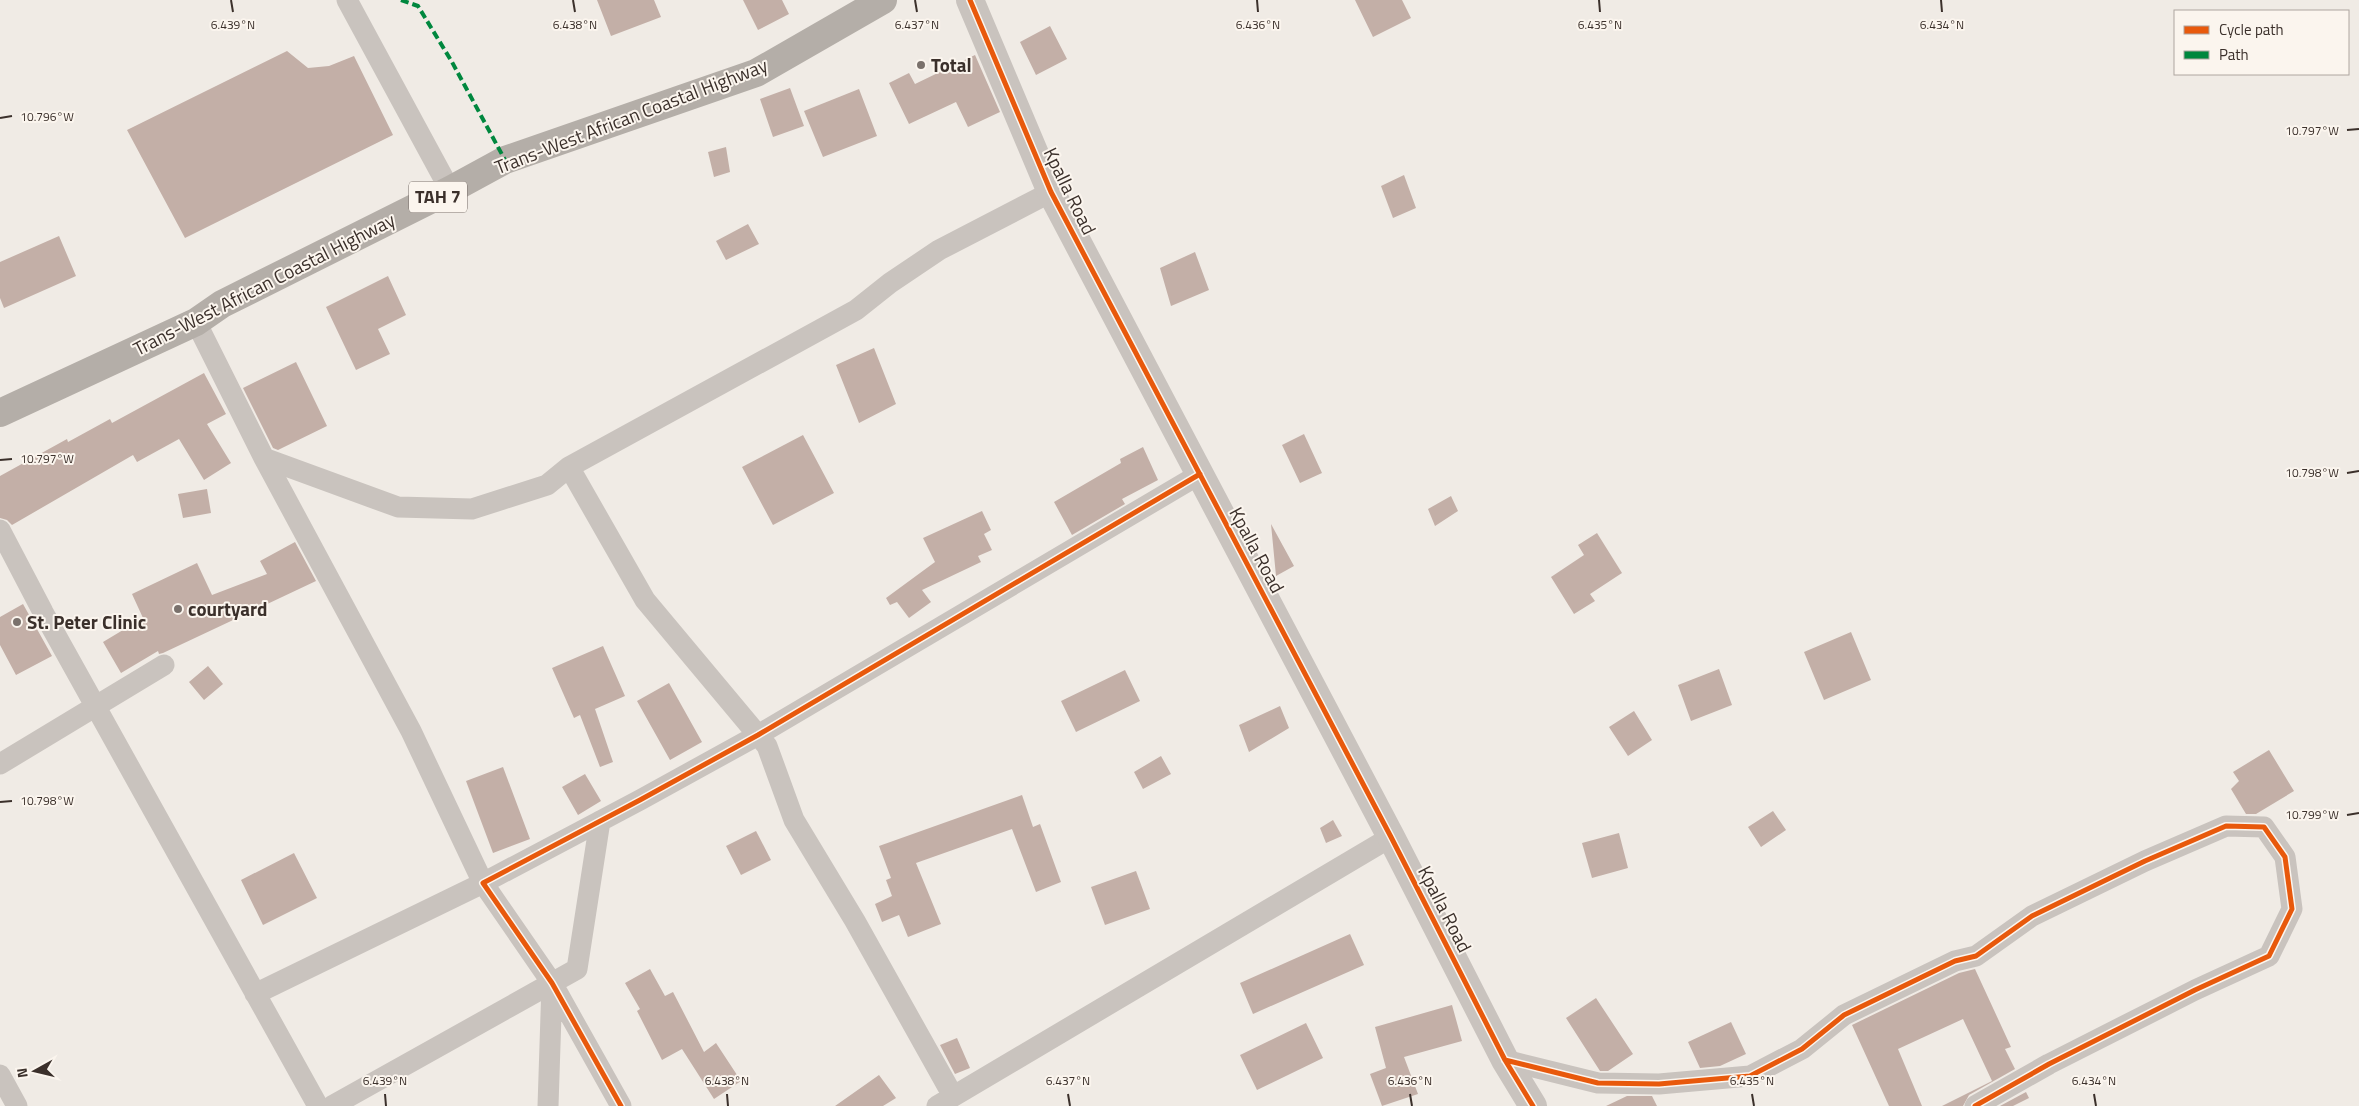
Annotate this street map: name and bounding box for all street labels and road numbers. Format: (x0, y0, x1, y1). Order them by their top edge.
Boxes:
street label: Trans-West African Coastal Highway (490, 50, 772, 181)
street label: Kpalla Road (1037, 142, 1104, 239)
road number: TAH 7 (409, 182, 467, 212)
street label: Trans-West African Coastal Highway (128, 205, 400, 362)
street label: Kpalla Road (1223, 502, 1292, 598)
street label: Kpalla Road (1411, 860, 1480, 957)

